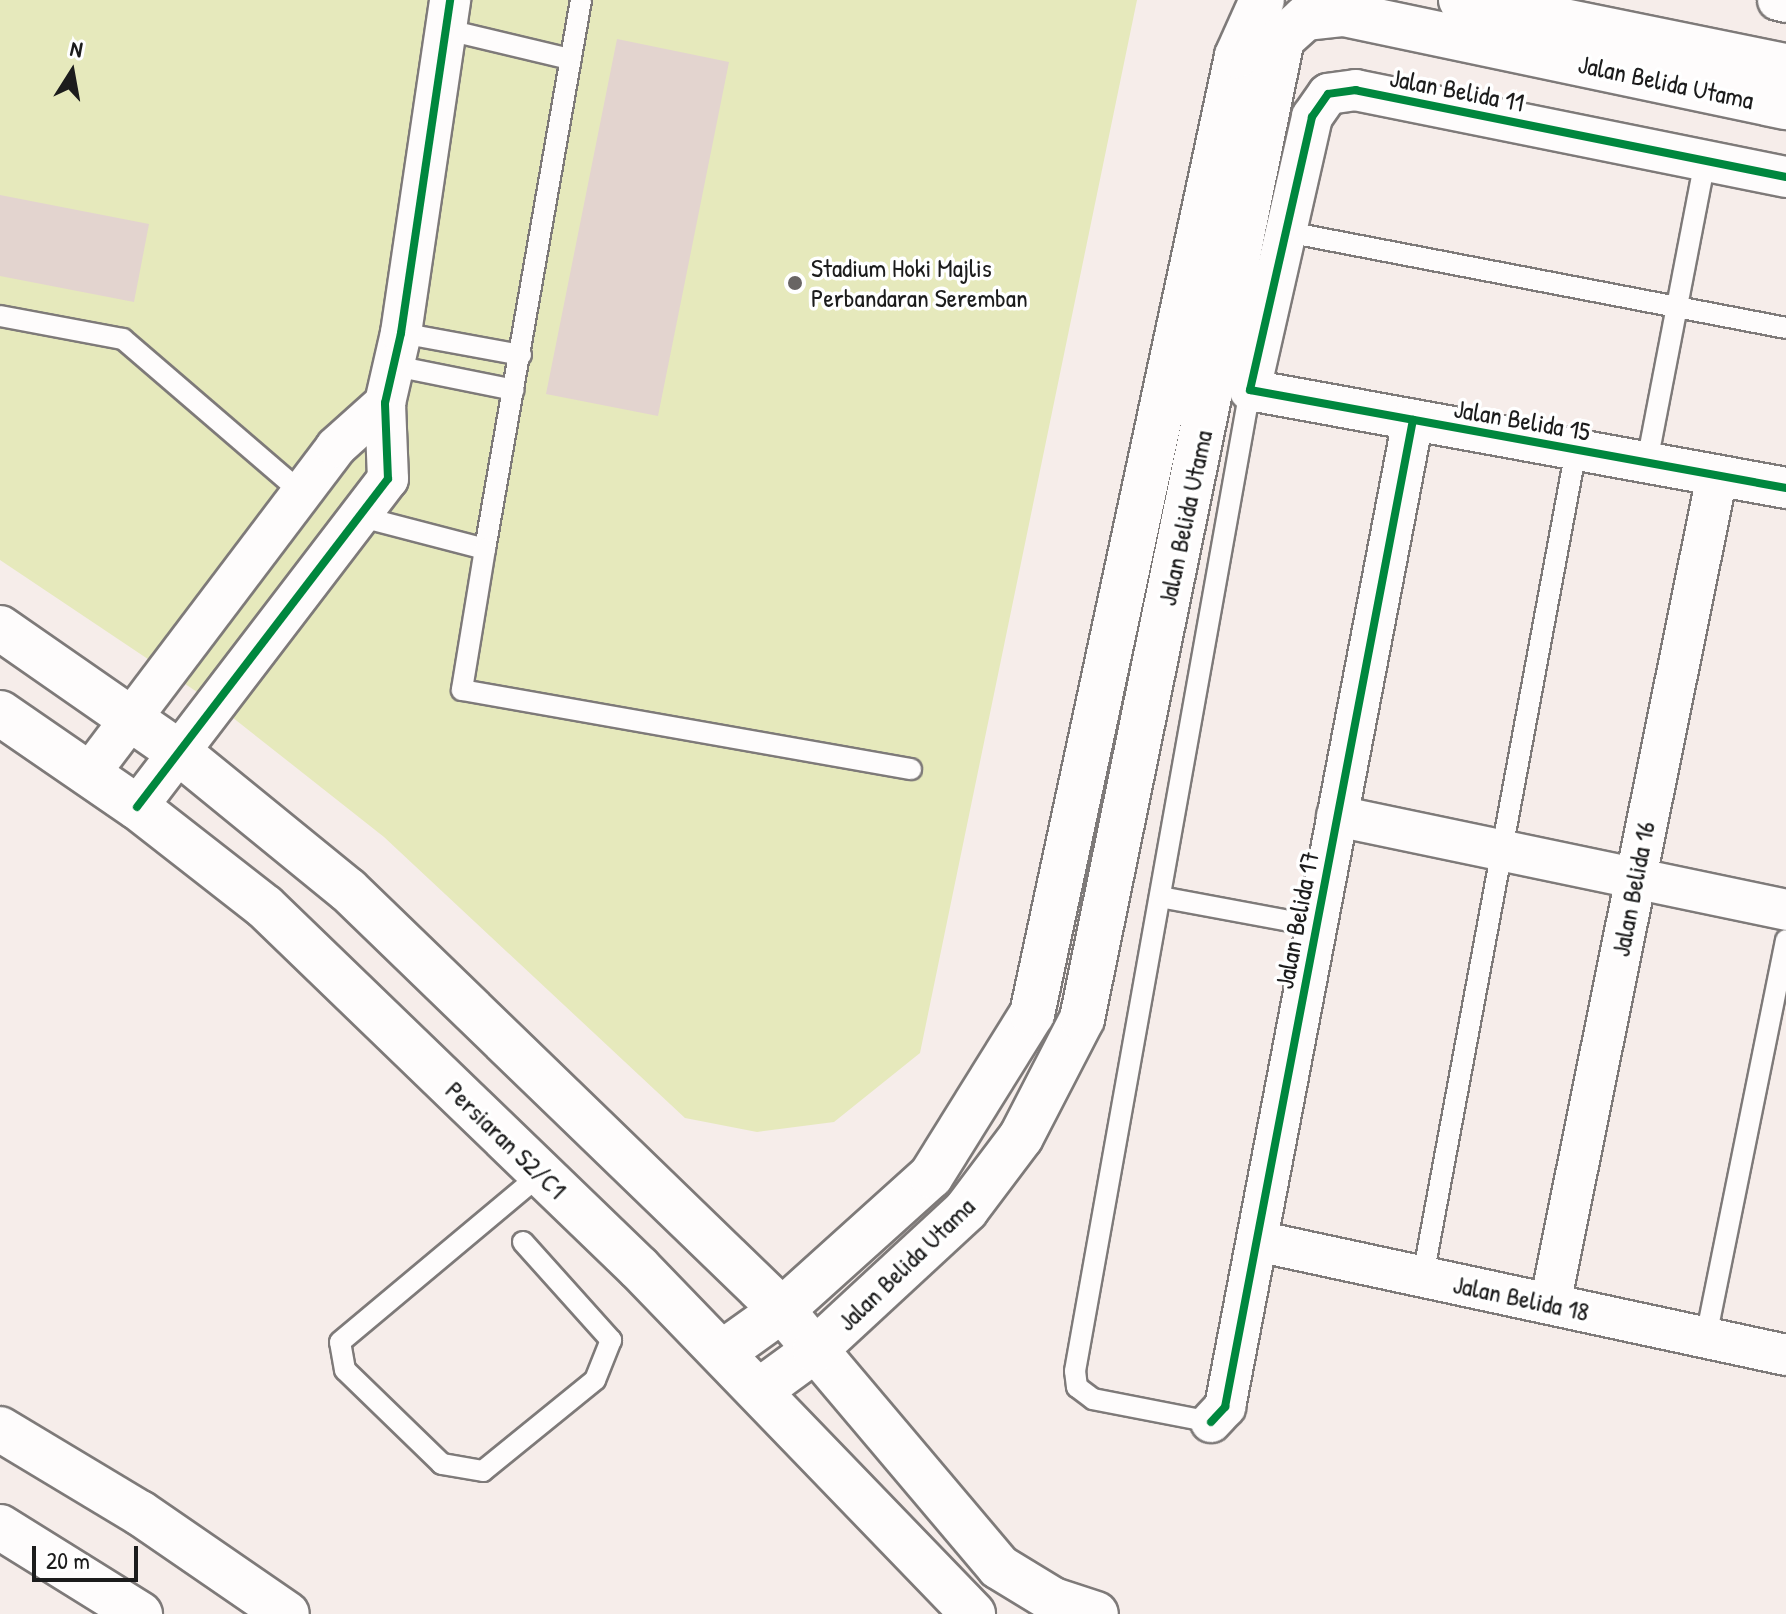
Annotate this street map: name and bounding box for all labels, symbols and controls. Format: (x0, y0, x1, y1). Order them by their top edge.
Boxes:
north arrow (32, 32, 112, 112)
text: N (68, 33, 85, 64)
street label: Jalan Belida Utama (1575, 48, 1757, 116)
street label: Jalan Belida 11 (1387, 62, 1527, 118)
place label: Stadium Hoki Majlis Perbandaran Seremban (811, 252, 1028, 314)
marker: Stadium Hoki Majlis Perbandaran Seremban (786, 274, 804, 292)
street label: Jalan Belida 15 (1452, 393, 1592, 447)
street label: Jalan Belida Utama (1151, 427, 1219, 609)
street label: Jalan Belida 16 (1605, 819, 1661, 959)
street label: Jalan Belida 17 (1268, 849, 1326, 991)
street label: Persiaran S2/C1 (439, 1075, 573, 1205)
street label: Jalan Belida Utama (831, 1191, 981, 1337)
street label: Jalan Belida 18 (1450, 1268, 1592, 1328)
scale bar (36, 1530, 142, 1580)
text: 20 m (46, 1544, 90, 1576)

